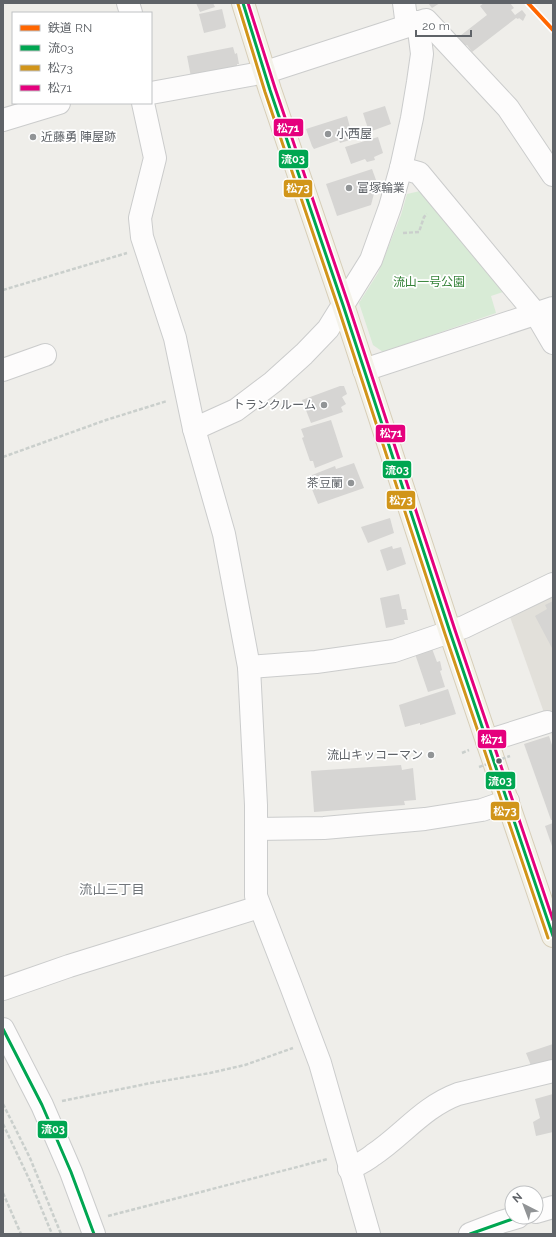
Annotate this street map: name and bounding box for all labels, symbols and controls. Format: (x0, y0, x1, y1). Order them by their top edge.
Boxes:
legend (12, 12, 152, 104)
scale bar (416, 12, 471, 38)
text: 20 m (422, 19, 450, 33)
text: 鉄道 RN (48, 21, 92, 35)
text: 流03 (48, 41, 74, 55)
text: 松73 (48, 61, 73, 75)
text: 松71 (48, 81, 72, 95)
line badge: 松71 (273, 118, 304, 137)
text: 松71 (277, 122, 300, 135)
place label: 小西屋 (336, 127, 372, 141)
marker: 小西屋 (323, 129, 333, 139)
place label: 近藤勇 陣屋跡 (41, 130, 116, 144)
marker: 近藤勇 陣屋跡 (28, 132, 38, 142)
line badge: 流03 (278, 149, 309, 169)
text: 流03 (281, 153, 305, 166)
line badge: 松73 (283, 179, 313, 198)
place label: 富塚輪業 (357, 181, 405, 195)
text: 松73 (286, 182, 310, 195)
marker: 富塚輪業 (344, 183, 354, 193)
park label: 流山一号公園 (393, 275, 465, 289)
place label: トランクルーム (233, 398, 316, 412)
marker: トランクルーム (319, 400, 329, 410)
line badge: 松71 (375, 424, 406, 443)
text: 松71 (380, 427, 403, 440)
line badge: 流03 (382, 460, 412, 479)
text: 流03 (385, 464, 409, 477)
place label: 茶豆蘭 (307, 476, 343, 490)
marker: 茶豆蘭 (346, 478, 356, 488)
line badge: 松73 (386, 490, 416, 510)
text: 松73 (389, 494, 413, 507)
line badge: 松71 (477, 729, 507, 749)
text: 松71 (481, 733, 504, 746)
place label: 流山キッコーマン (327, 748, 423, 762)
marker: 流山キッコーマン (426, 750, 436, 760)
unlabelled marker (494, 756, 504, 766)
line badge: 流03 (485, 771, 516, 790)
text: 流03 (488, 775, 512, 788)
line badge: 松73 (490, 801, 520, 821)
text: 松73 (493, 805, 517, 818)
district label: 流山三丁目 (79, 882, 145, 897)
line badge: 流03 (37, 1120, 68, 1139)
text: 流03 (41, 1123, 65, 1136)
north arrow (504, 1185, 544, 1225)
text: N (510, 1190, 525, 1206)

